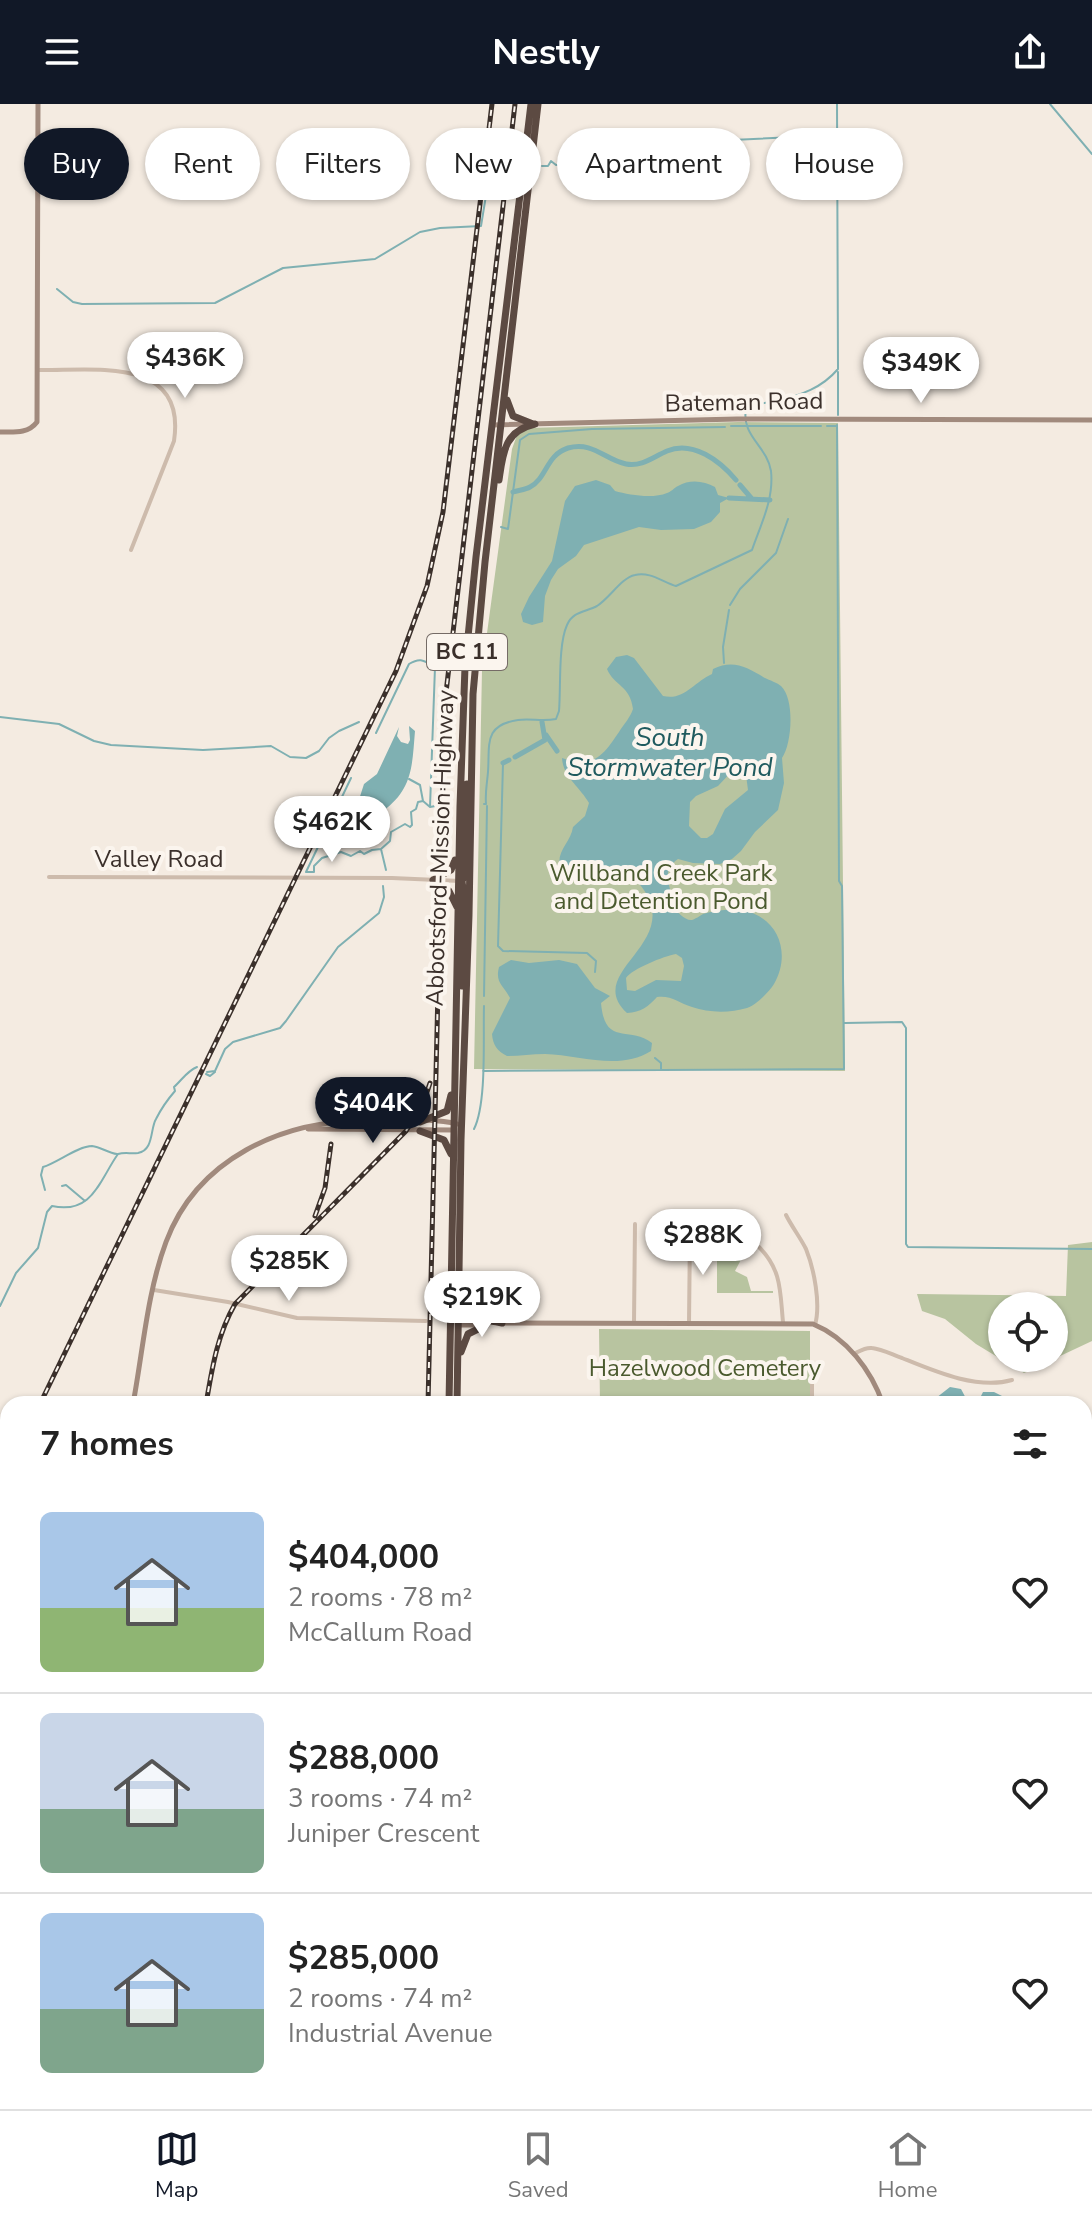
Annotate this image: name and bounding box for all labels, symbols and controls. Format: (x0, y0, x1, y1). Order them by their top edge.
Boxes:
text: Nestly (492, 28, 600, 77)
icon: menu (40, 30, 84, 74)
icon: share (1008, 30, 1052, 74)
chip: Buy (24, 128, 129, 200)
chip: Rent (145, 128, 260, 200)
chip: Filters (276, 128, 410, 200)
chip: New (426, 128, 541, 200)
chip: Apartment (557, 128, 750, 200)
chip: House (766, 128, 903, 200)
pin: $436K (129, 332, 241, 400)
pin: $349K (865, 337, 977, 405)
text: $436K (145, 340, 225, 375)
text: $349K (881, 345, 961, 380)
street label: Bateman Road (664, 385, 824, 419)
road number: BC 11 (427, 634, 507, 670)
street label: Abbotsford-Mission Highway (418, 689, 462, 1007)
water label: South Stormwater Pond (567, 720, 773, 785)
pin: $462K (276, 796, 388, 864)
text: $462K (292, 804, 372, 839)
street label: Valley Road (94, 843, 223, 875)
park label: Willband Creek Park and Detention Pond (550, 857, 773, 917)
pin: $404K (317, 1077, 429, 1145)
text: $404K (333, 1085, 413, 1120)
pin: $288K (647, 1209, 759, 1277)
text: $288K (663, 1217, 743, 1252)
pin: $285K (233, 1235, 345, 1303)
text: $285K (249, 1243, 329, 1278)
pin: $219K (426, 1271, 538, 1339)
text: $219K (442, 1279, 522, 1314)
map controls (988, 1292, 1068, 1372)
button: locate (988, 1292, 1068, 1372)
park label: Hazelwood Cemetery (589, 1352, 822, 1384)
text: 7 homes (40, 1421, 174, 1467)
icon: filters (1008, 1422, 1052, 1466)
text: $404,000 (288, 1534, 439, 1580)
icon: home (104, 1544, 200, 1640)
icon: heart (1008, 1570, 1052, 1614)
text: 2 rooms · 78 m² (288, 1580, 472, 1615)
text: McCallum Road (288, 1615, 473, 1650)
text: $288,000 (288, 1735, 439, 1781)
icon: home (104, 1745, 200, 1841)
icon: heart (1008, 1771, 1052, 1815)
text: 3 rooms · 74 m² (288, 1781, 472, 1816)
text: Juniper Crescent (288, 1816, 479, 1851)
text: $285,000 (288, 1935, 439, 1981)
icon: home (104, 1945, 200, 2041)
icon: heart (1008, 1971, 1052, 2015)
text: 2 rooms · 74 m² (288, 1981, 472, 2016)
text: Industrial Avenue (288, 2016, 493, 2051)
tab: Map (155, 2127, 199, 2205)
tab: Saved (508, 2127, 569, 2205)
tab: Home (878, 2127, 937, 2205)

